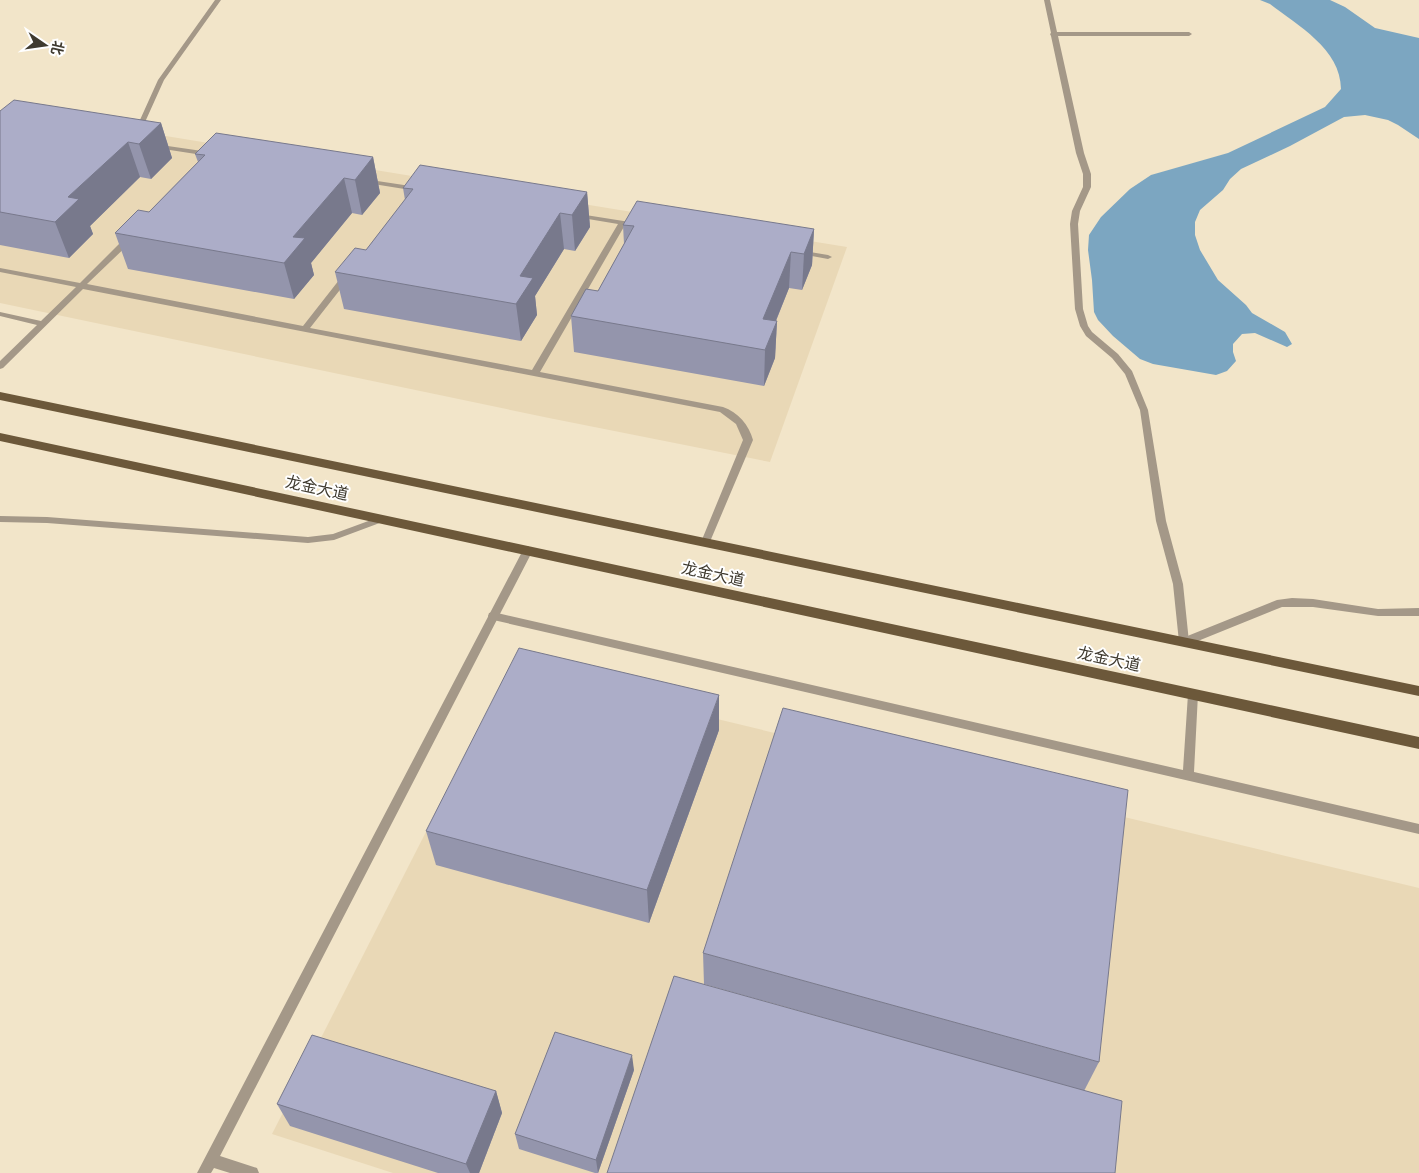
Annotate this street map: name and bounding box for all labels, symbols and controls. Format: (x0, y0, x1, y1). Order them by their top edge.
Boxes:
north arrow (20, 20, 70, 70)
text: 北 (48, 39, 67, 57)
street label: 龙金大道 (284, 472, 350, 504)
street label: 龙金大道 (680, 558, 746, 590)
street label: 龙金大道 (1076, 643, 1142, 675)

